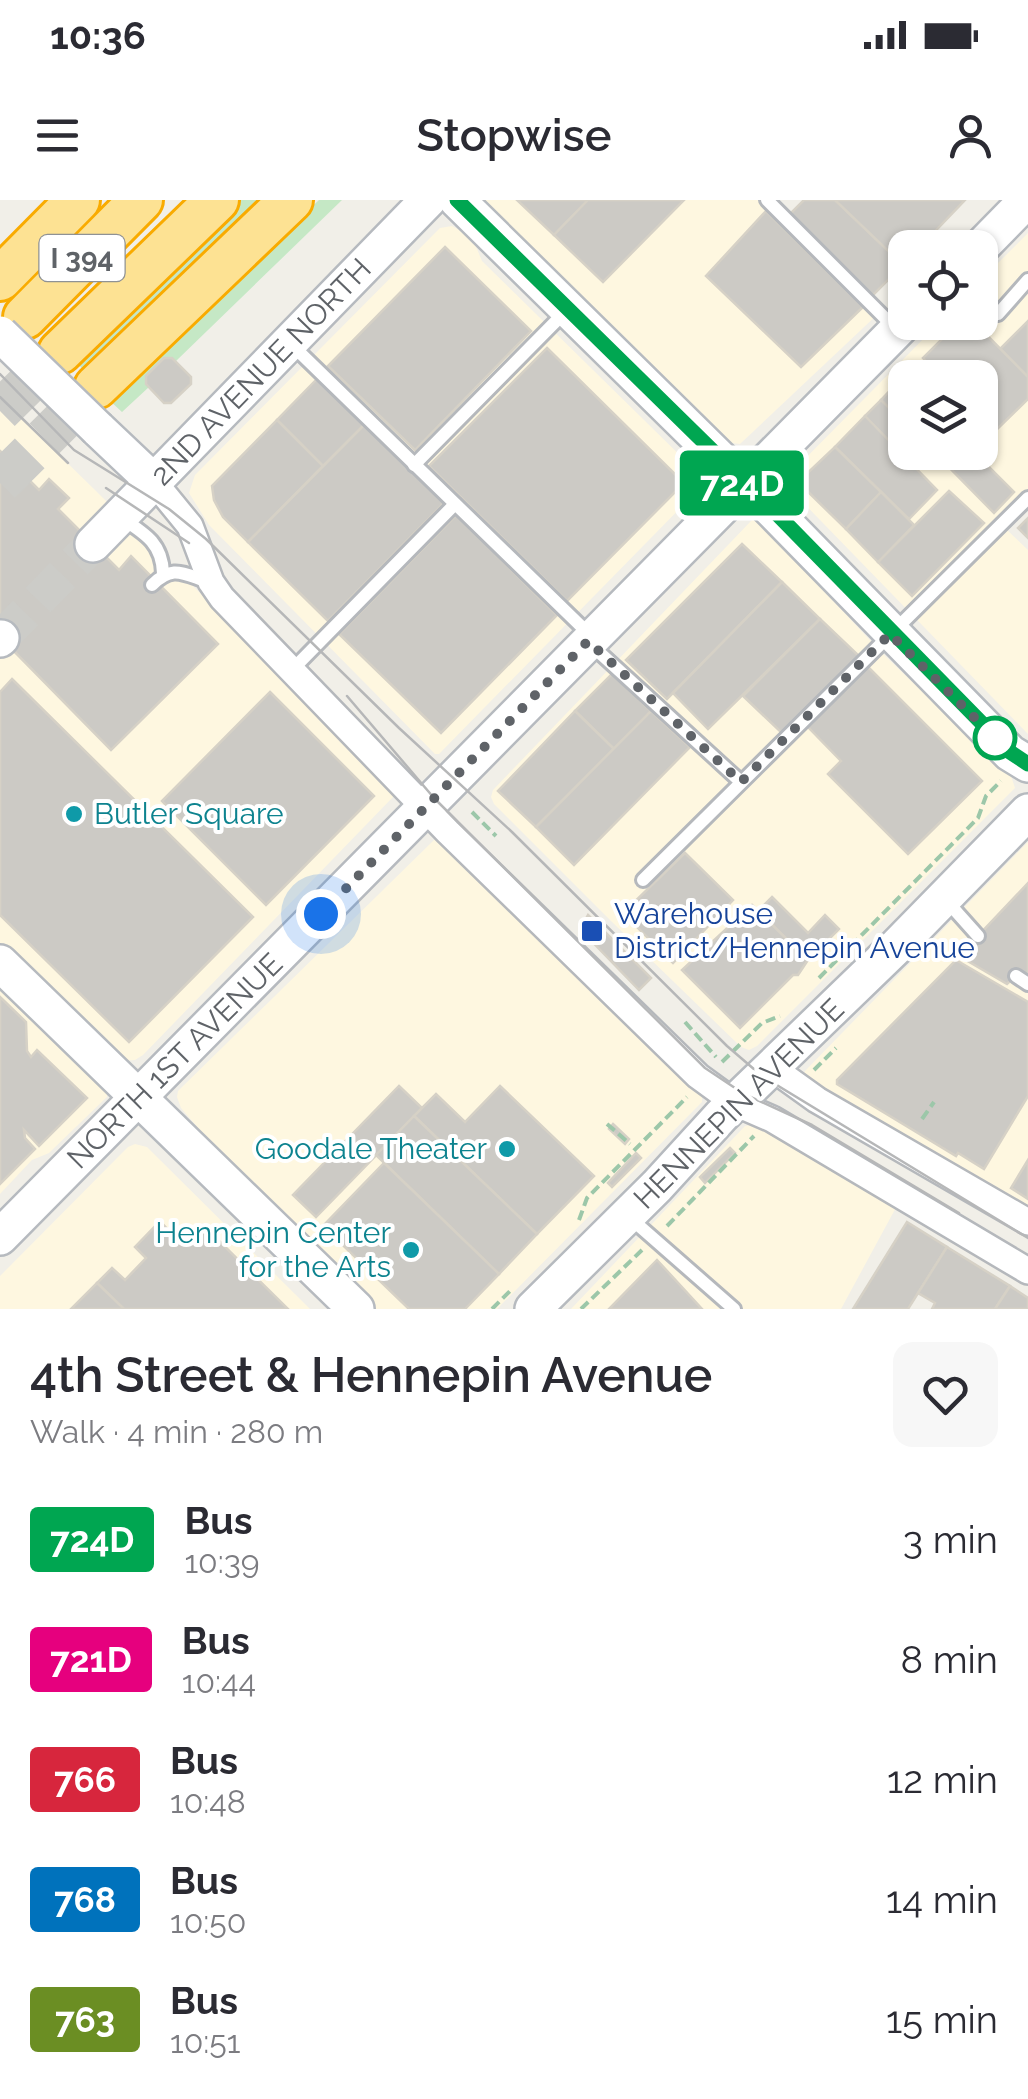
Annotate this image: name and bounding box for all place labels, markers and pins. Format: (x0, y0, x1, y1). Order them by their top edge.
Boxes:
unlabelled marker (974, 717, 1016, 759)
place label: Butler Square (94, 796, 284, 831)
marker: Butler Square (63, 803, 85, 825)
place label: Warehouse District/Hennepin Avenue (614, 896, 975, 965)
marker: Warehouse District/Hennepin Avenue (579, 918, 605, 944)
place label: Goodale Theater (255, 1131, 487, 1166)
marker: Goodale Theater (496, 1138, 518, 1160)
place label: Hennepin Center for the Arts (155, 1215, 391, 1284)
marker: Hennepin Center for the Arts (400, 1239, 422, 1261)

